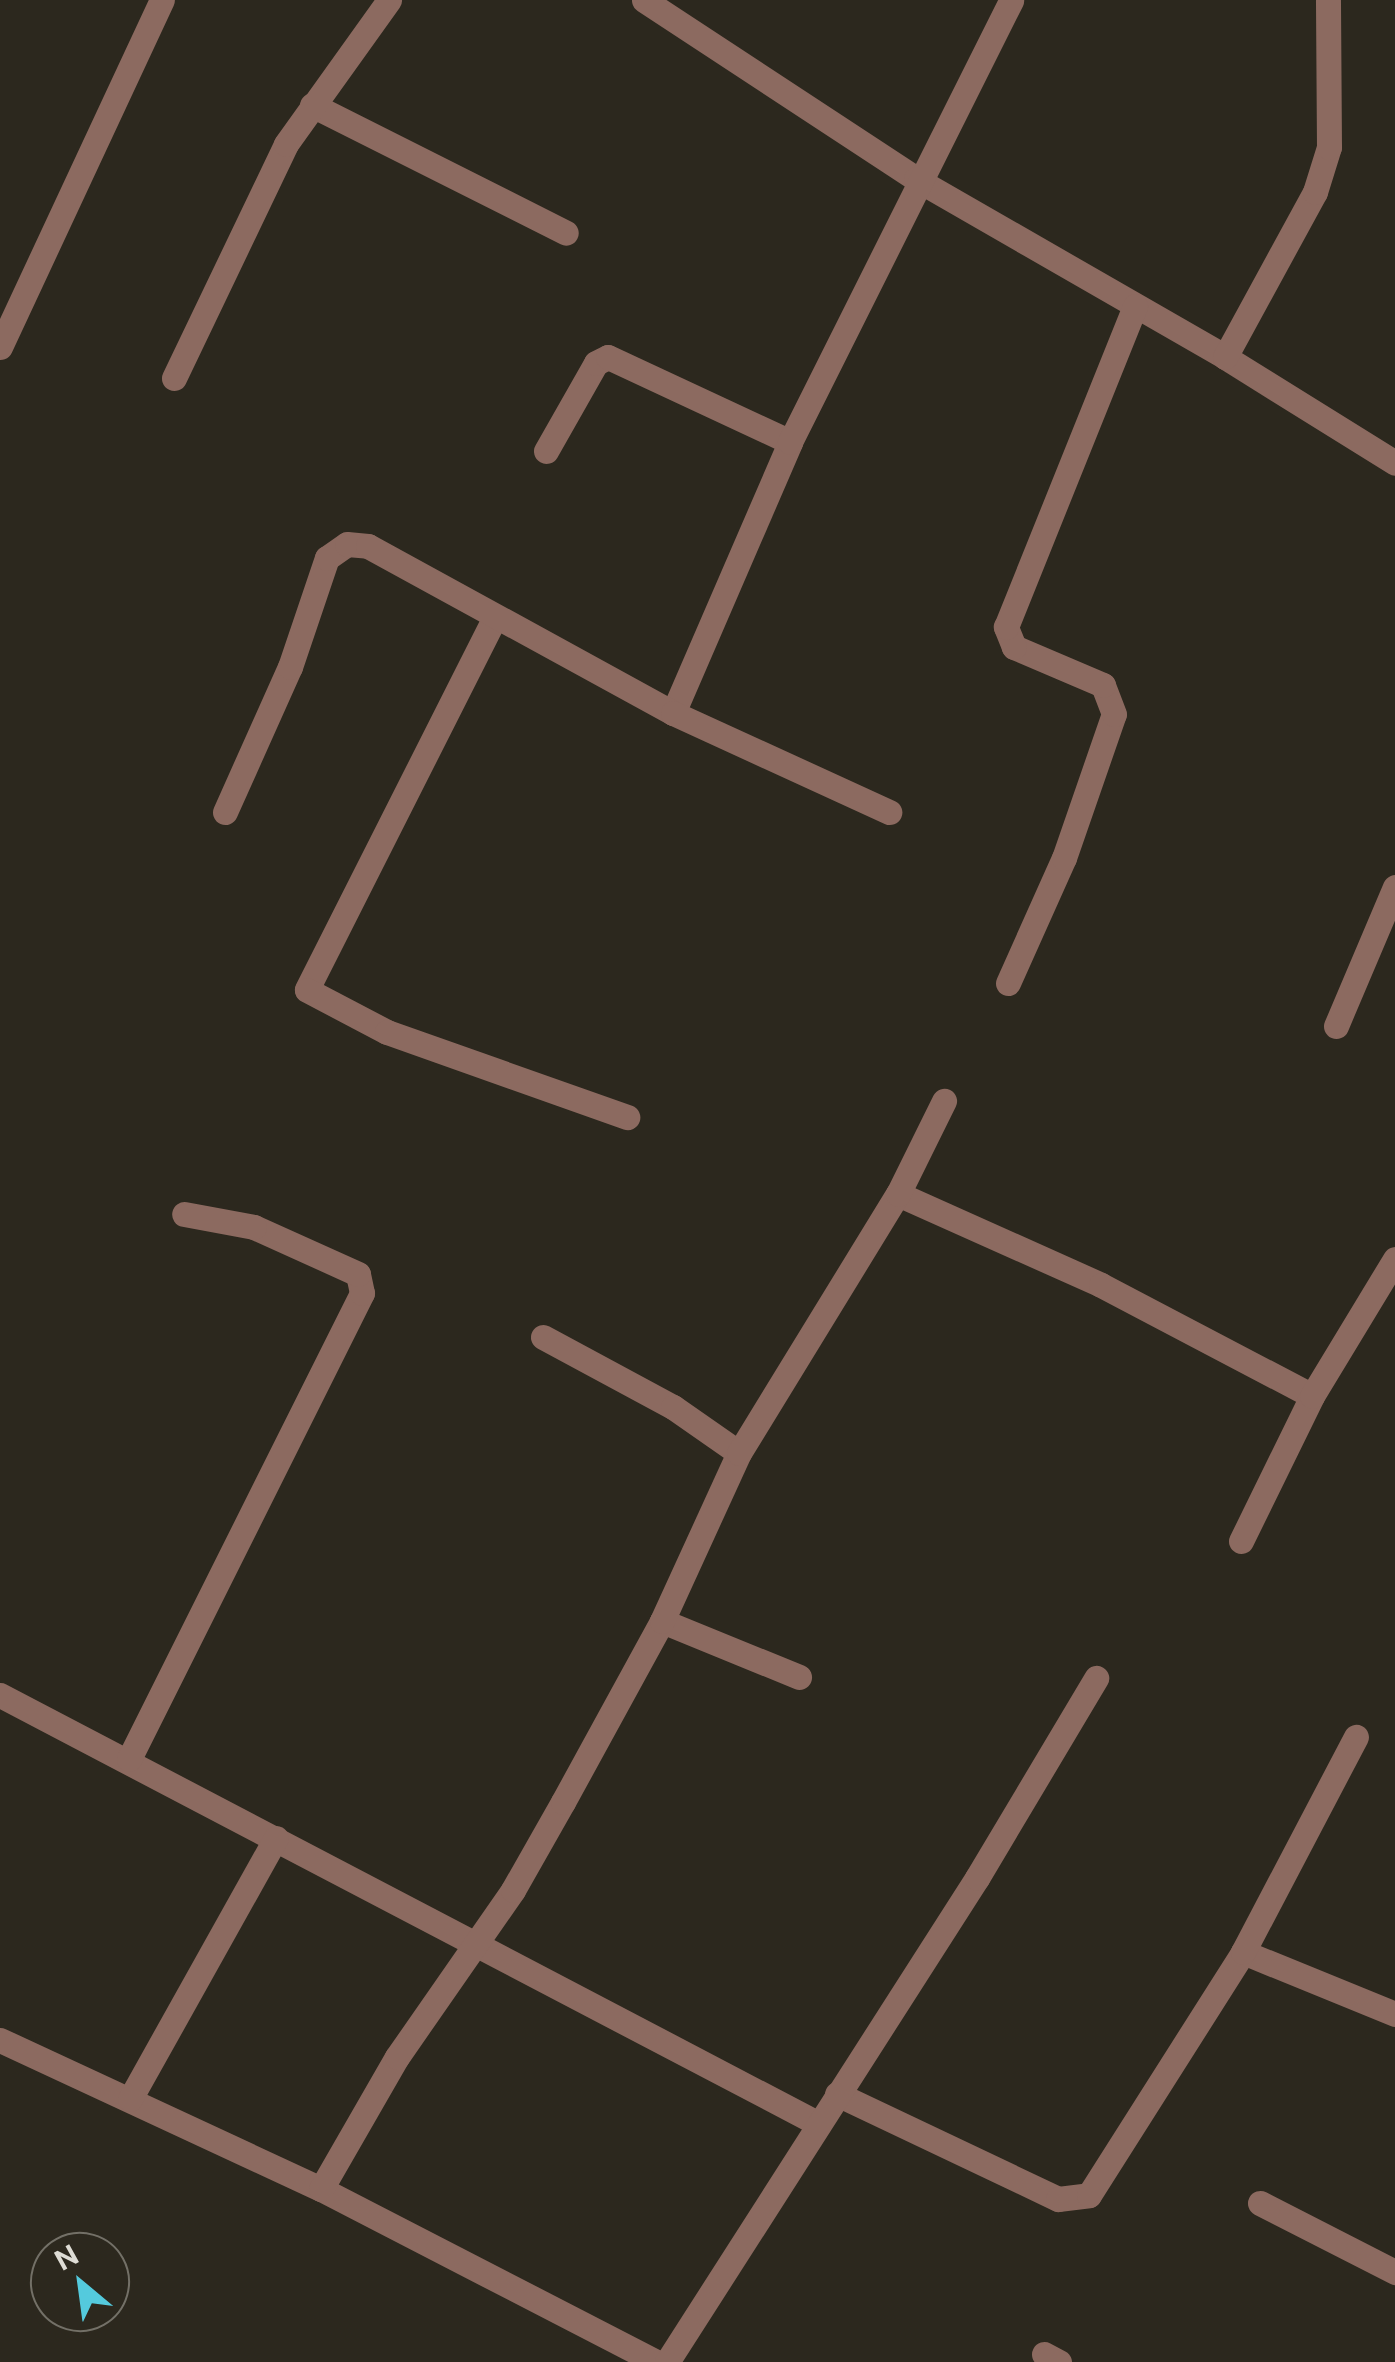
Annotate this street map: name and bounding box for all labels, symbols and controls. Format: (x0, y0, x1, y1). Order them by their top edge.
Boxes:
north arrow (30, 2232, 130, 2332)
text: N (49, 2237, 84, 2277)

